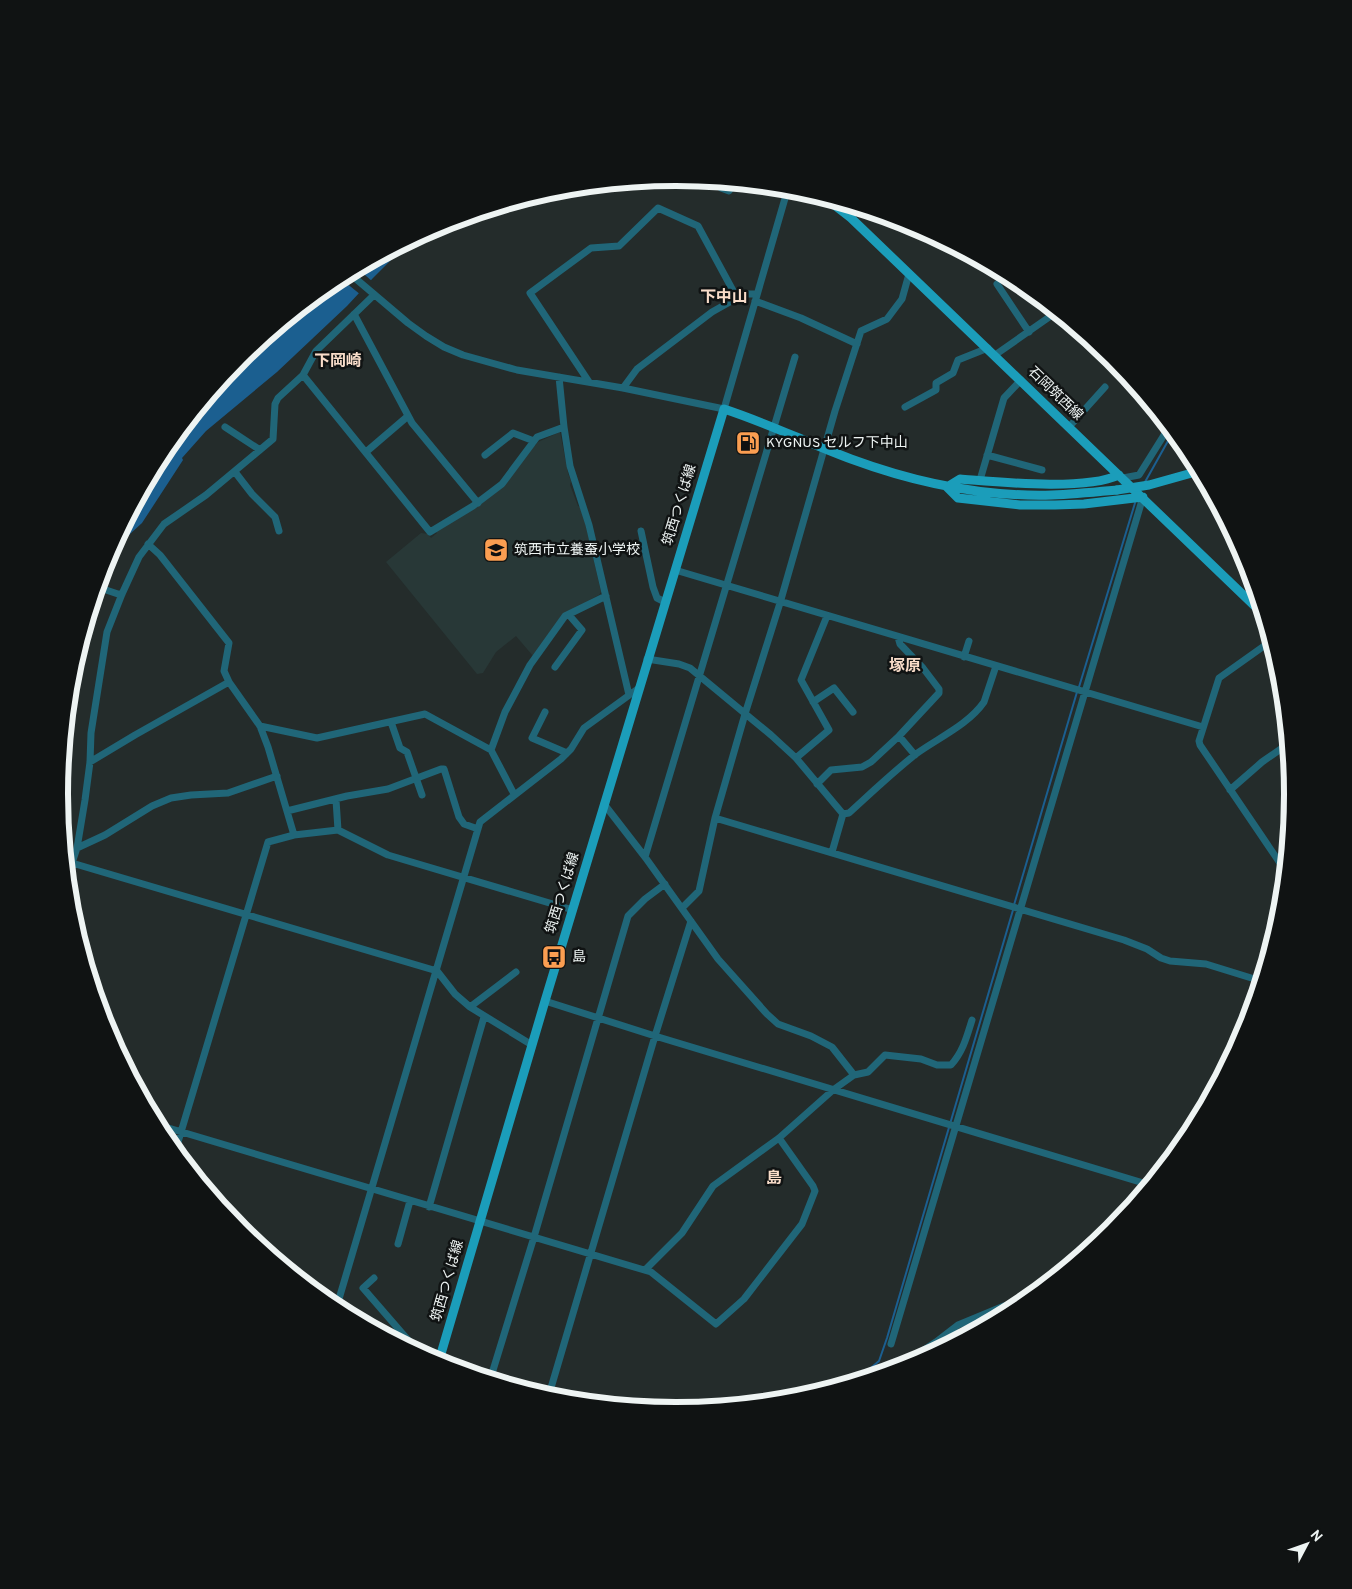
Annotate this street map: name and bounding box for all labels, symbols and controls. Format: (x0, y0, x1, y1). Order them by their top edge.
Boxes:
district label: 下中山 (700, 288, 748, 308)
district label: 下岡崎 (314, 352, 362, 372)
street label: 石岡筑西線 (1024, 364, 1086, 424)
fuel station icon: KYGNUS セルフ下中山 (735, 430, 761, 456)
place label: KYGNUS セルフ下中山 (766, 435, 908, 452)
street label: 筑西つくば線 (660, 462, 700, 548)
school or university icon: 筑西市立養蚕小学校 (483, 537, 509, 563)
place label: 筑西市立養蚕小学校 (514, 542, 640, 559)
district label: 塚原 (889, 657, 921, 677)
street label: 筑西つくば線 (543, 850, 583, 936)
bus stop icon: 島 (541, 944, 567, 970)
place label: 島 (572, 949, 586, 966)
district label: 島 (766, 1169, 782, 1189)
street label: 筑西つくば線 (428, 1238, 468, 1324)
north arrow (1282, 1519, 1332, 1569)
text: N (1306, 1527, 1325, 1546)

